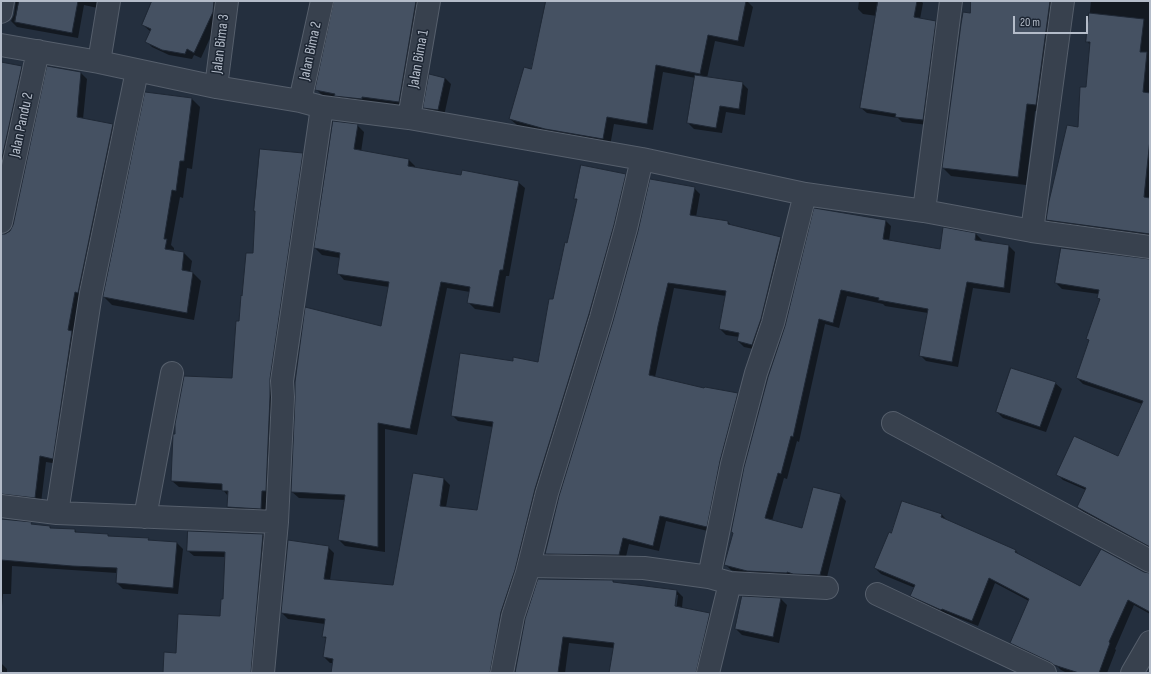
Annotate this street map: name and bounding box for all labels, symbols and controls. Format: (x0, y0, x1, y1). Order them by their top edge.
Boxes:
scale bar (1015, 8, 1090, 34)
street label: Jalan Bima 3 (208, 13, 234, 75)
text: 20 m (1020, 15, 1040, 30)
street label: Jalan Bima 2 (296, 20, 326, 82)
street label: Jalan Bima 1 (405, 29, 433, 89)
street label: Jalan Pandu 2 (6, 91, 38, 159)

